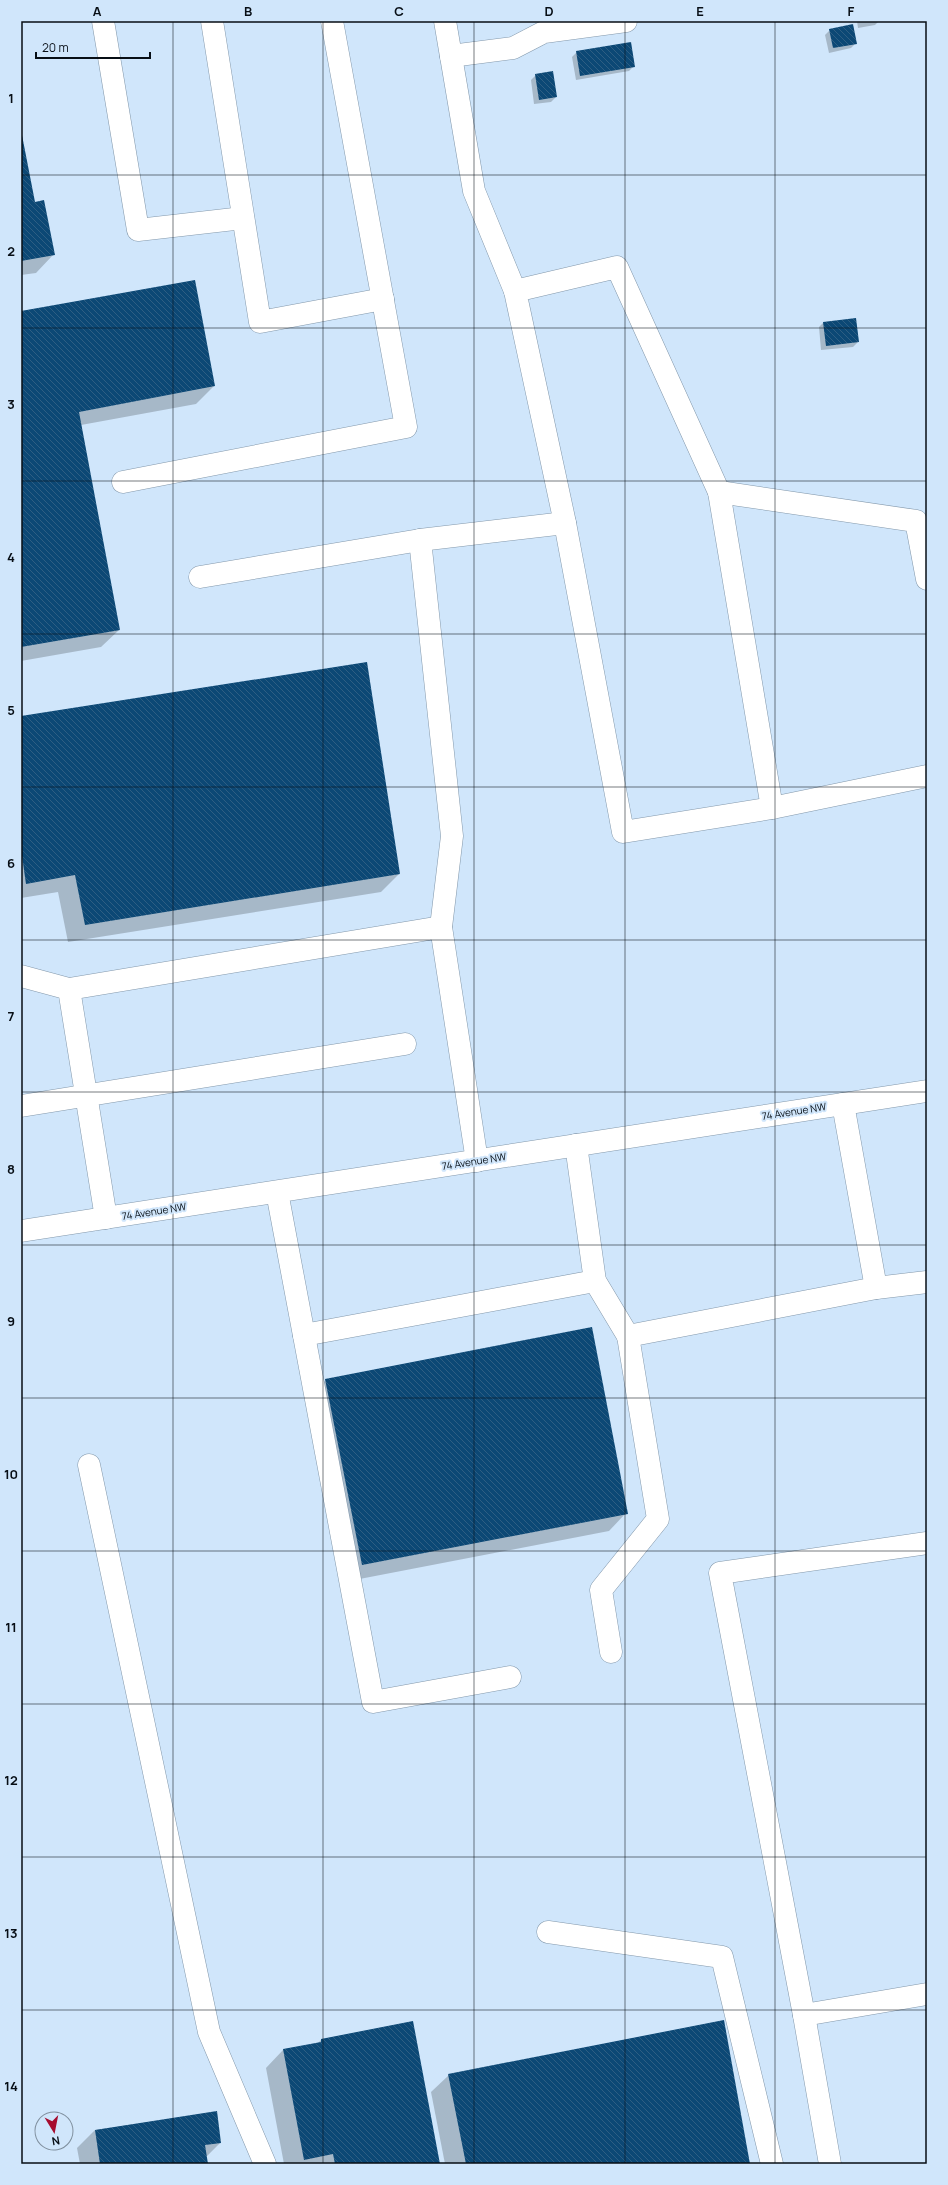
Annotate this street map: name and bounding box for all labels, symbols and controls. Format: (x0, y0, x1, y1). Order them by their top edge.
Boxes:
text: A (93, 2, 102, 20)
text: B (244, 2, 252, 20)
text: C (394, 2, 404, 20)
text: D (544, 2, 554, 20)
text: E (696, 2, 704, 20)
text: F (848, 2, 855, 20)
scale bar (36, 34, 150, 60)
text: 20 m (42, 39, 69, 56)
text: 1 (8, 89, 14, 107)
text: 2 (7, 242, 15, 260)
text: 3 (7, 395, 15, 413)
text: 4 (7, 548, 15, 566)
text: 5 (7, 701, 15, 719)
text: 6 (7, 854, 15, 872)
text: 7 (8, 1007, 15, 1025)
street label: 74 Avenue NW (761, 1099, 828, 1123)
street label: 74 Avenue NW (441, 1149, 508, 1173)
text: 8 (7, 1160, 15, 1178)
street label: 74 Avenue NW (121, 1199, 188, 1223)
text: 9 (7, 1312, 15, 1330)
text: 10 (4, 1465, 18, 1483)
text: 11 (5, 1618, 17, 1636)
text: 12 (4, 1771, 18, 1789)
text: 13 (4, 1924, 18, 1942)
text: 14 (4, 2077, 18, 2095)
north arrow (34, 2111, 74, 2151)
text: N (51, 2133, 61, 2149)

